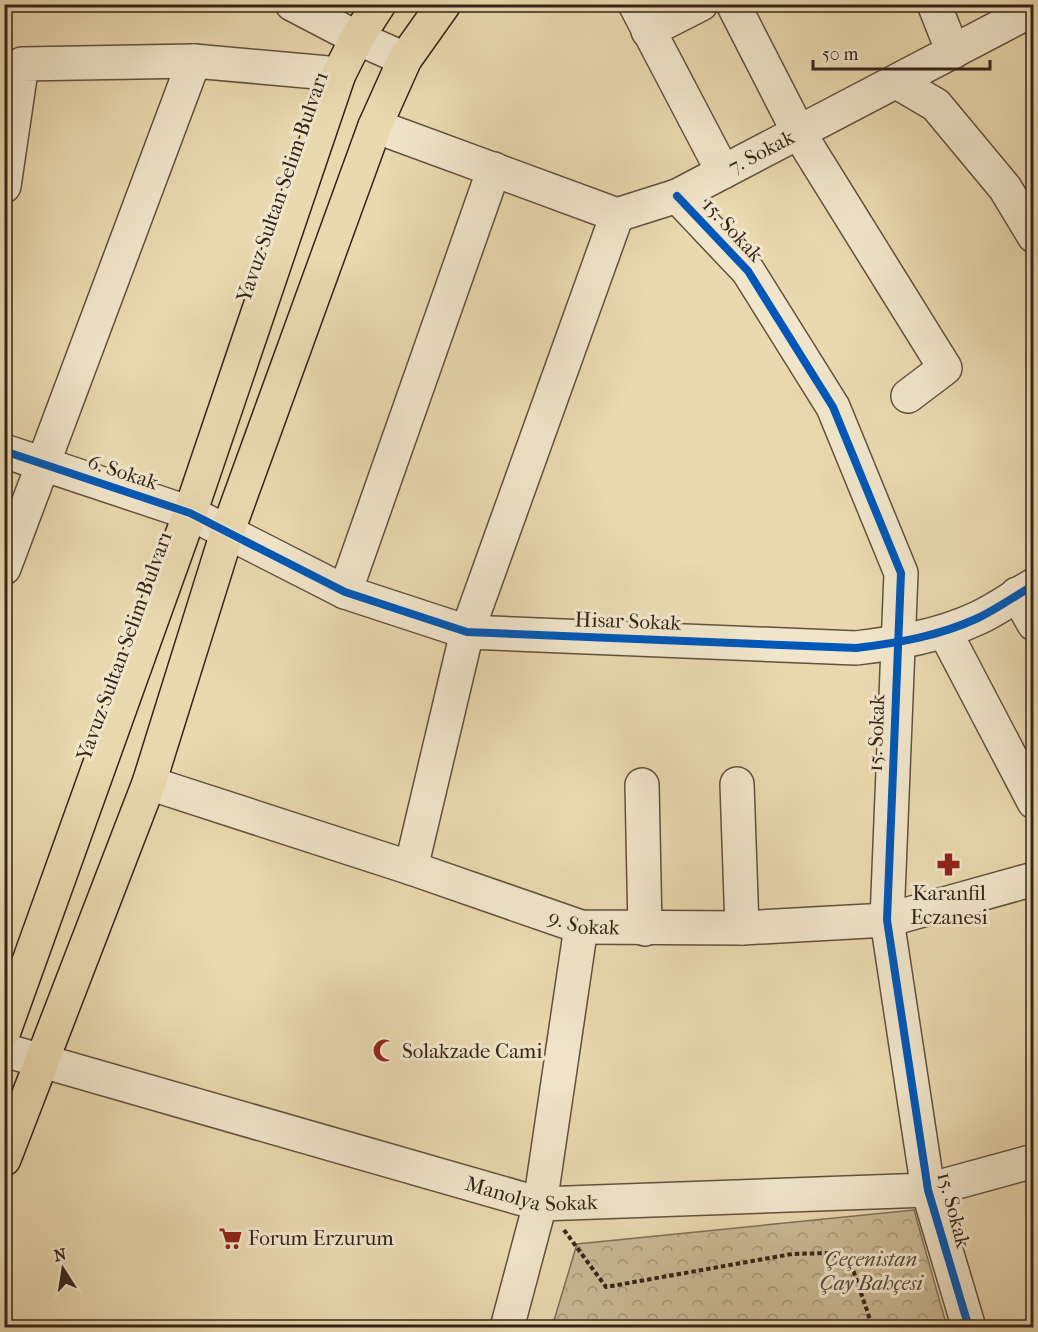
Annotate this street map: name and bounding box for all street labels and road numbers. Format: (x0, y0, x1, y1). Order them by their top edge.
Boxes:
street label: Yavuz Sultan Selim Bulvarı (231, 69, 333, 306)
street label: 7. Sokak (724, 125, 799, 179)
street label: 15. Sokak (698, 193, 768, 267)
street label: 6. Sokak (85, 449, 161, 495)
street label: Yavuz Sultan Selim Bulvarı (71, 528, 177, 765)
street label: Hisar Sokak (574, 607, 682, 635)
street label: 15. Sokak (863, 694, 889, 772)
street label: 9. Sokak (545, 905, 620, 939)
street label: 15. Sokak (932, 1169, 976, 1251)
street label: Manolya Sokak (463, 1171, 598, 1216)

